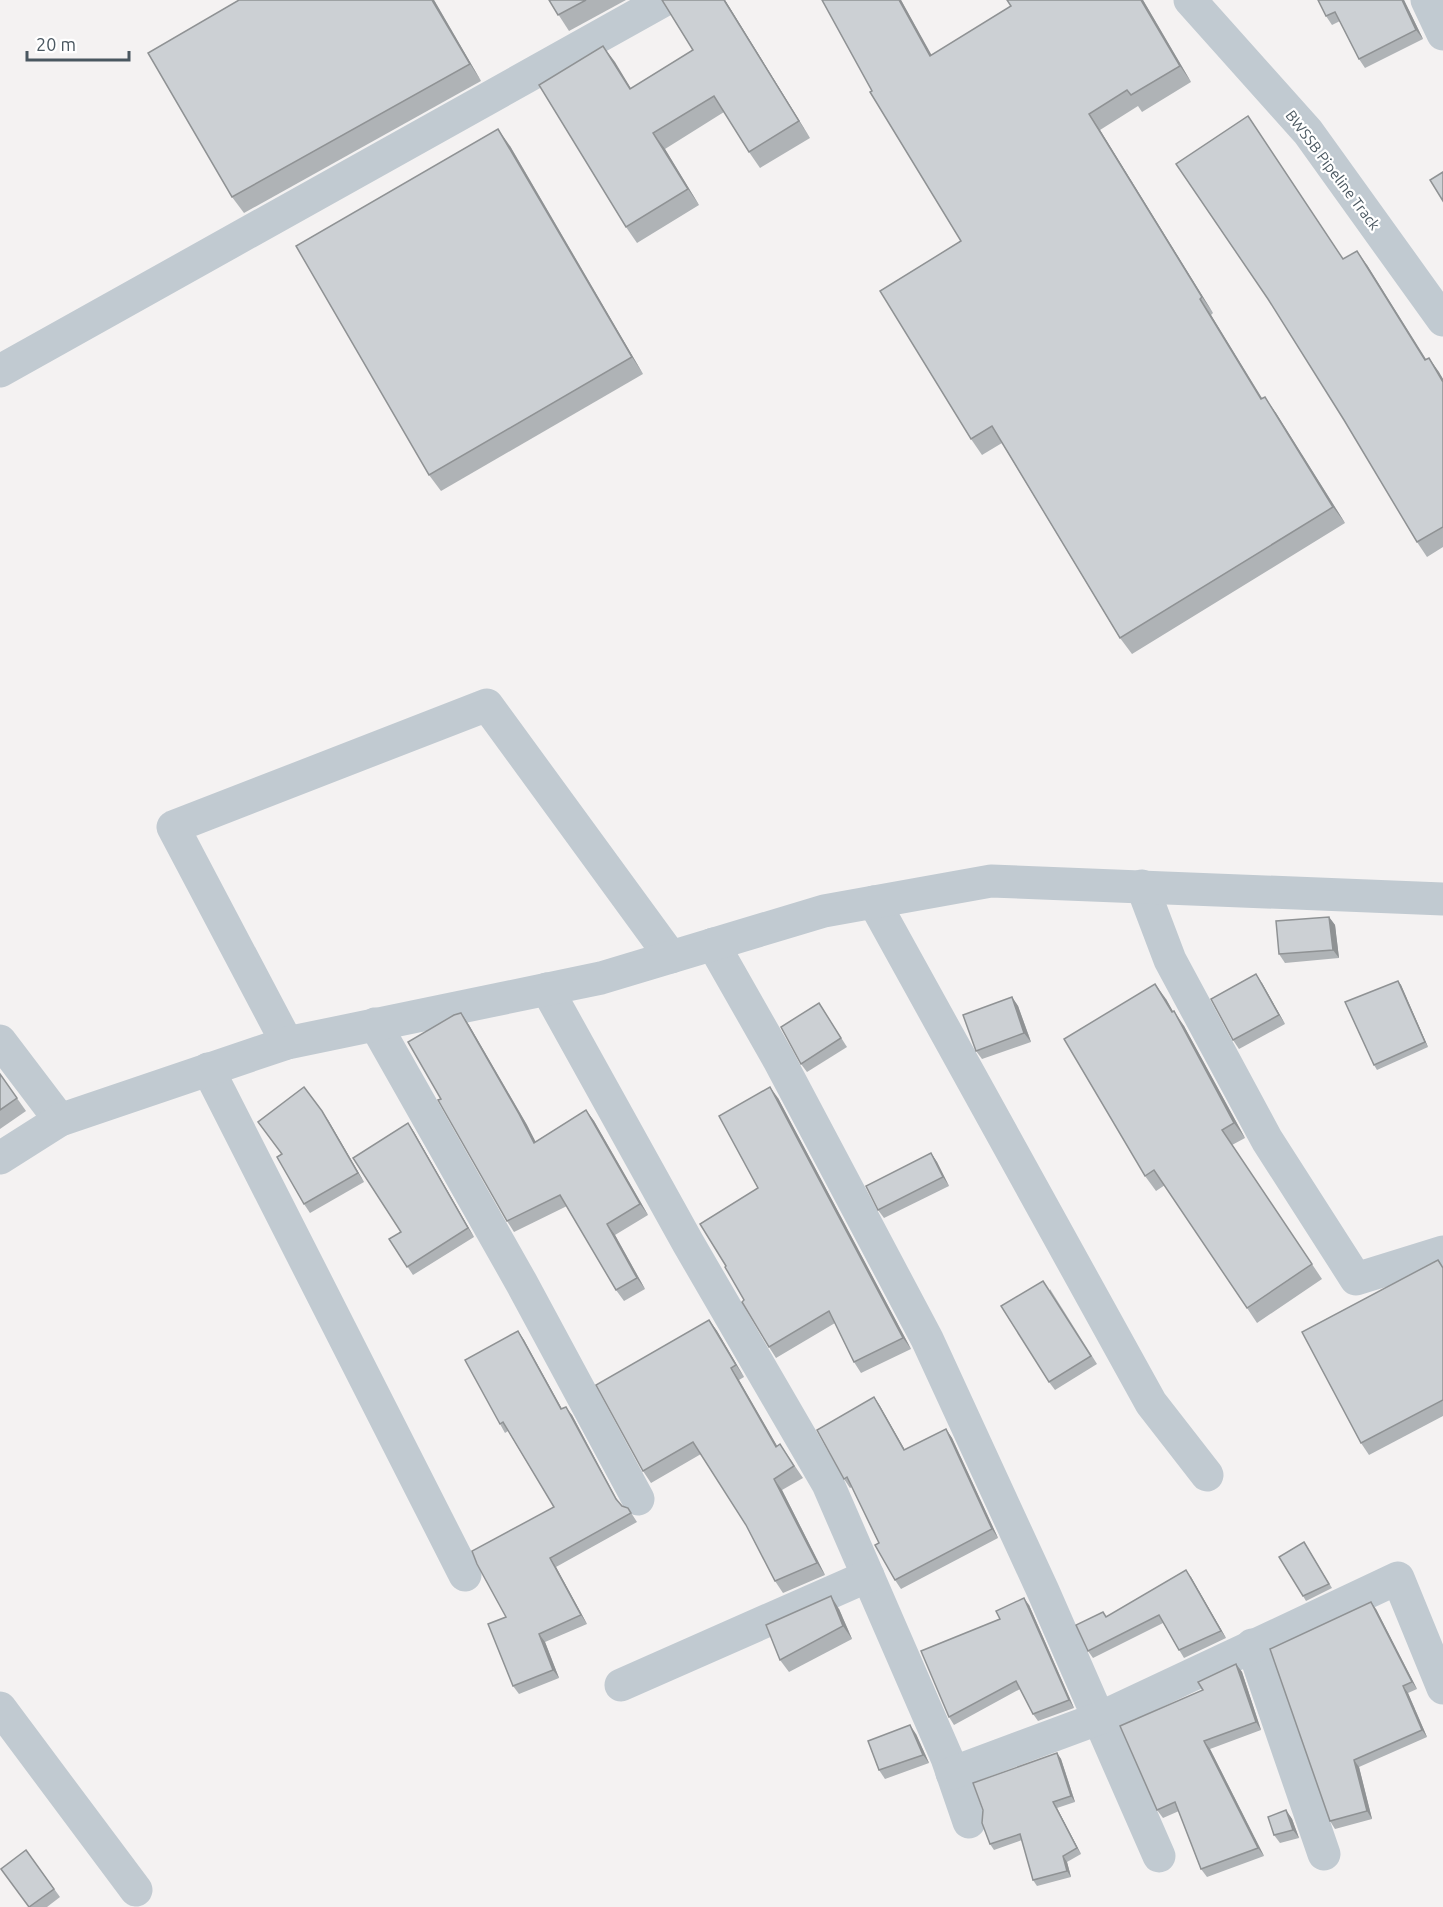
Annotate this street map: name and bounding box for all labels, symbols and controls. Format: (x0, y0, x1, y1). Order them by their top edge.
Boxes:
scale bar (27, 24, 129, 62)
text: 20 m (36, 34, 76, 54)
street label: BWSSB Pipeline Track (1282, 107, 1384, 233)

